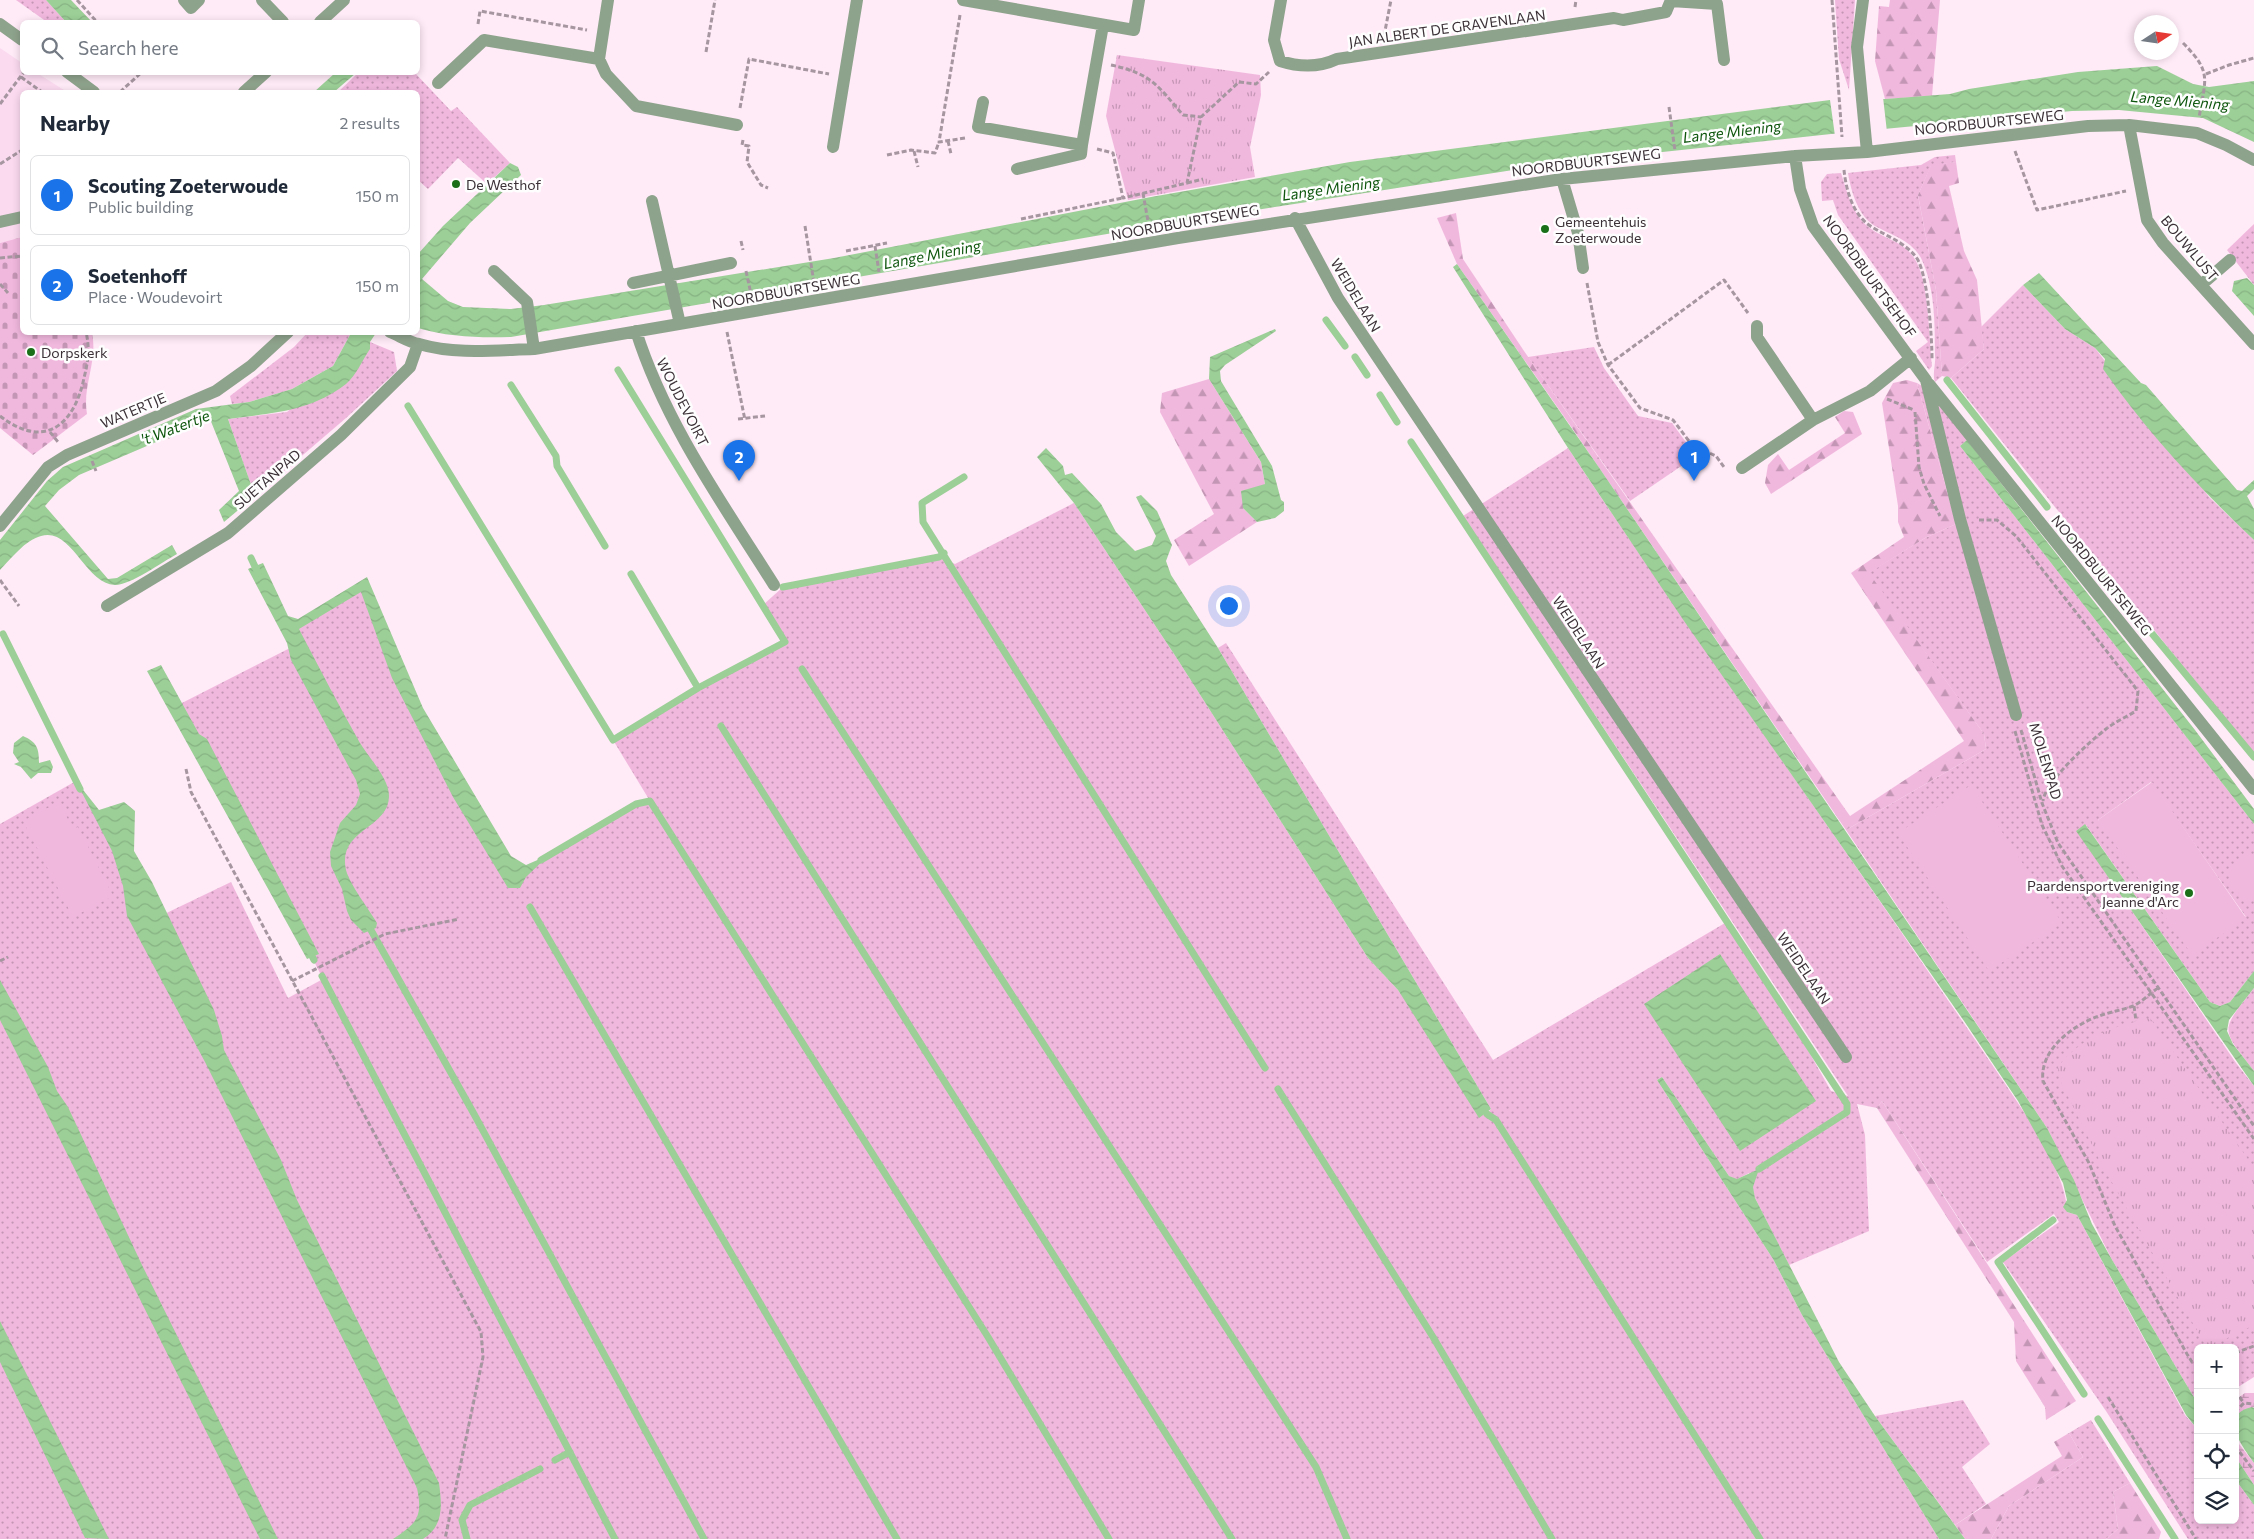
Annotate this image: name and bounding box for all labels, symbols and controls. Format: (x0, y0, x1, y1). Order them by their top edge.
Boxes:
street label: JAN ALBERT DE GRAVENLAAN (1347, 6, 1547, 50)
north arrow (2134, 15, 2179, 60)
search box (20, 20, 420, 75)
icon: search (38, 34, 66, 62)
text: Search here (78, 36, 178, 59)
water label: Lange Miening (2130, 87, 2231, 113)
street label: NOORDBUURTSEWEG (1913, 106, 2065, 138)
text: Nearby (40, 110, 110, 135)
text: 2 results (339, 113, 400, 132)
water label: Lange Miening (1682, 116, 1783, 146)
street label: NOORDBUURTSEWEG (1510, 144, 1662, 180)
water label: Lange Miening (1281, 172, 1382, 204)
text: Scouting Zoeterwoude (88, 174, 288, 197)
place label: De Westhof (466, 176, 541, 193)
marker: De Westhof (450, 178, 462, 190)
text: 1 (53, 186, 61, 205)
text: 150 m (356, 186, 399, 205)
text: Public building (88, 197, 193, 216)
street label: NOORDBUURTSEWEG (1110, 201, 1260, 243)
street label: NOORDBUURTSEHOF (1820, 211, 1920, 341)
street label: BOUWLUST (2158, 212, 2222, 284)
place label: Gemeentehuis Zoeterwoude (1555, 213, 1647, 246)
marker: Gemeentehuis Zoeterwoude (1539, 223, 1551, 235)
water label: Lange Miening (882, 236, 983, 272)
street label: WEIDELAAN (1327, 255, 1385, 335)
text: Soetenhoff (88, 264, 187, 287)
street label: NOORDBUURTSEWEG (711, 270, 861, 312)
text: 2 (52, 276, 62, 295)
text: 150 m (356, 276, 399, 295)
text: Place · Woudevoirt (88, 287, 222, 306)
place label: Dorpskerk (41, 344, 108, 361)
marker: Dorpskerk (25, 346, 37, 358)
street label: WOUDEVOIRT (653, 355, 713, 449)
street label: WATERTJE (98, 389, 168, 431)
water label: 't Watertje (138, 406, 212, 448)
pin: 2 (723, 440, 755, 481)
pin: 1 (1678, 440, 1710, 481)
street label: SUETANPAD (230, 445, 304, 513)
street label: NOORDBUURTSEWEG (2048, 511, 2156, 639)
your location (1216, 593, 1242, 619)
street label: WEIDELAAN (1549, 593, 1609, 671)
street label: MOLENPAD (2026, 721, 2066, 801)
place label: Paardensportvereniging Jeanne d'Arc (2027, 877, 2179, 910)
marker: Paardensportvereniging Jeanne d'Arc (2183, 887, 2195, 899)
street label: WEIDELAAN (1774, 929, 1834, 1007)
map controls (2194, 1344, 2239, 1524)
button: + (2194, 1344, 2239, 1389)
button: − (2194, 1389, 2239, 1434)
button: locate (2194, 1434, 2239, 1479)
button: layers (2194, 1479, 2239, 1524)

